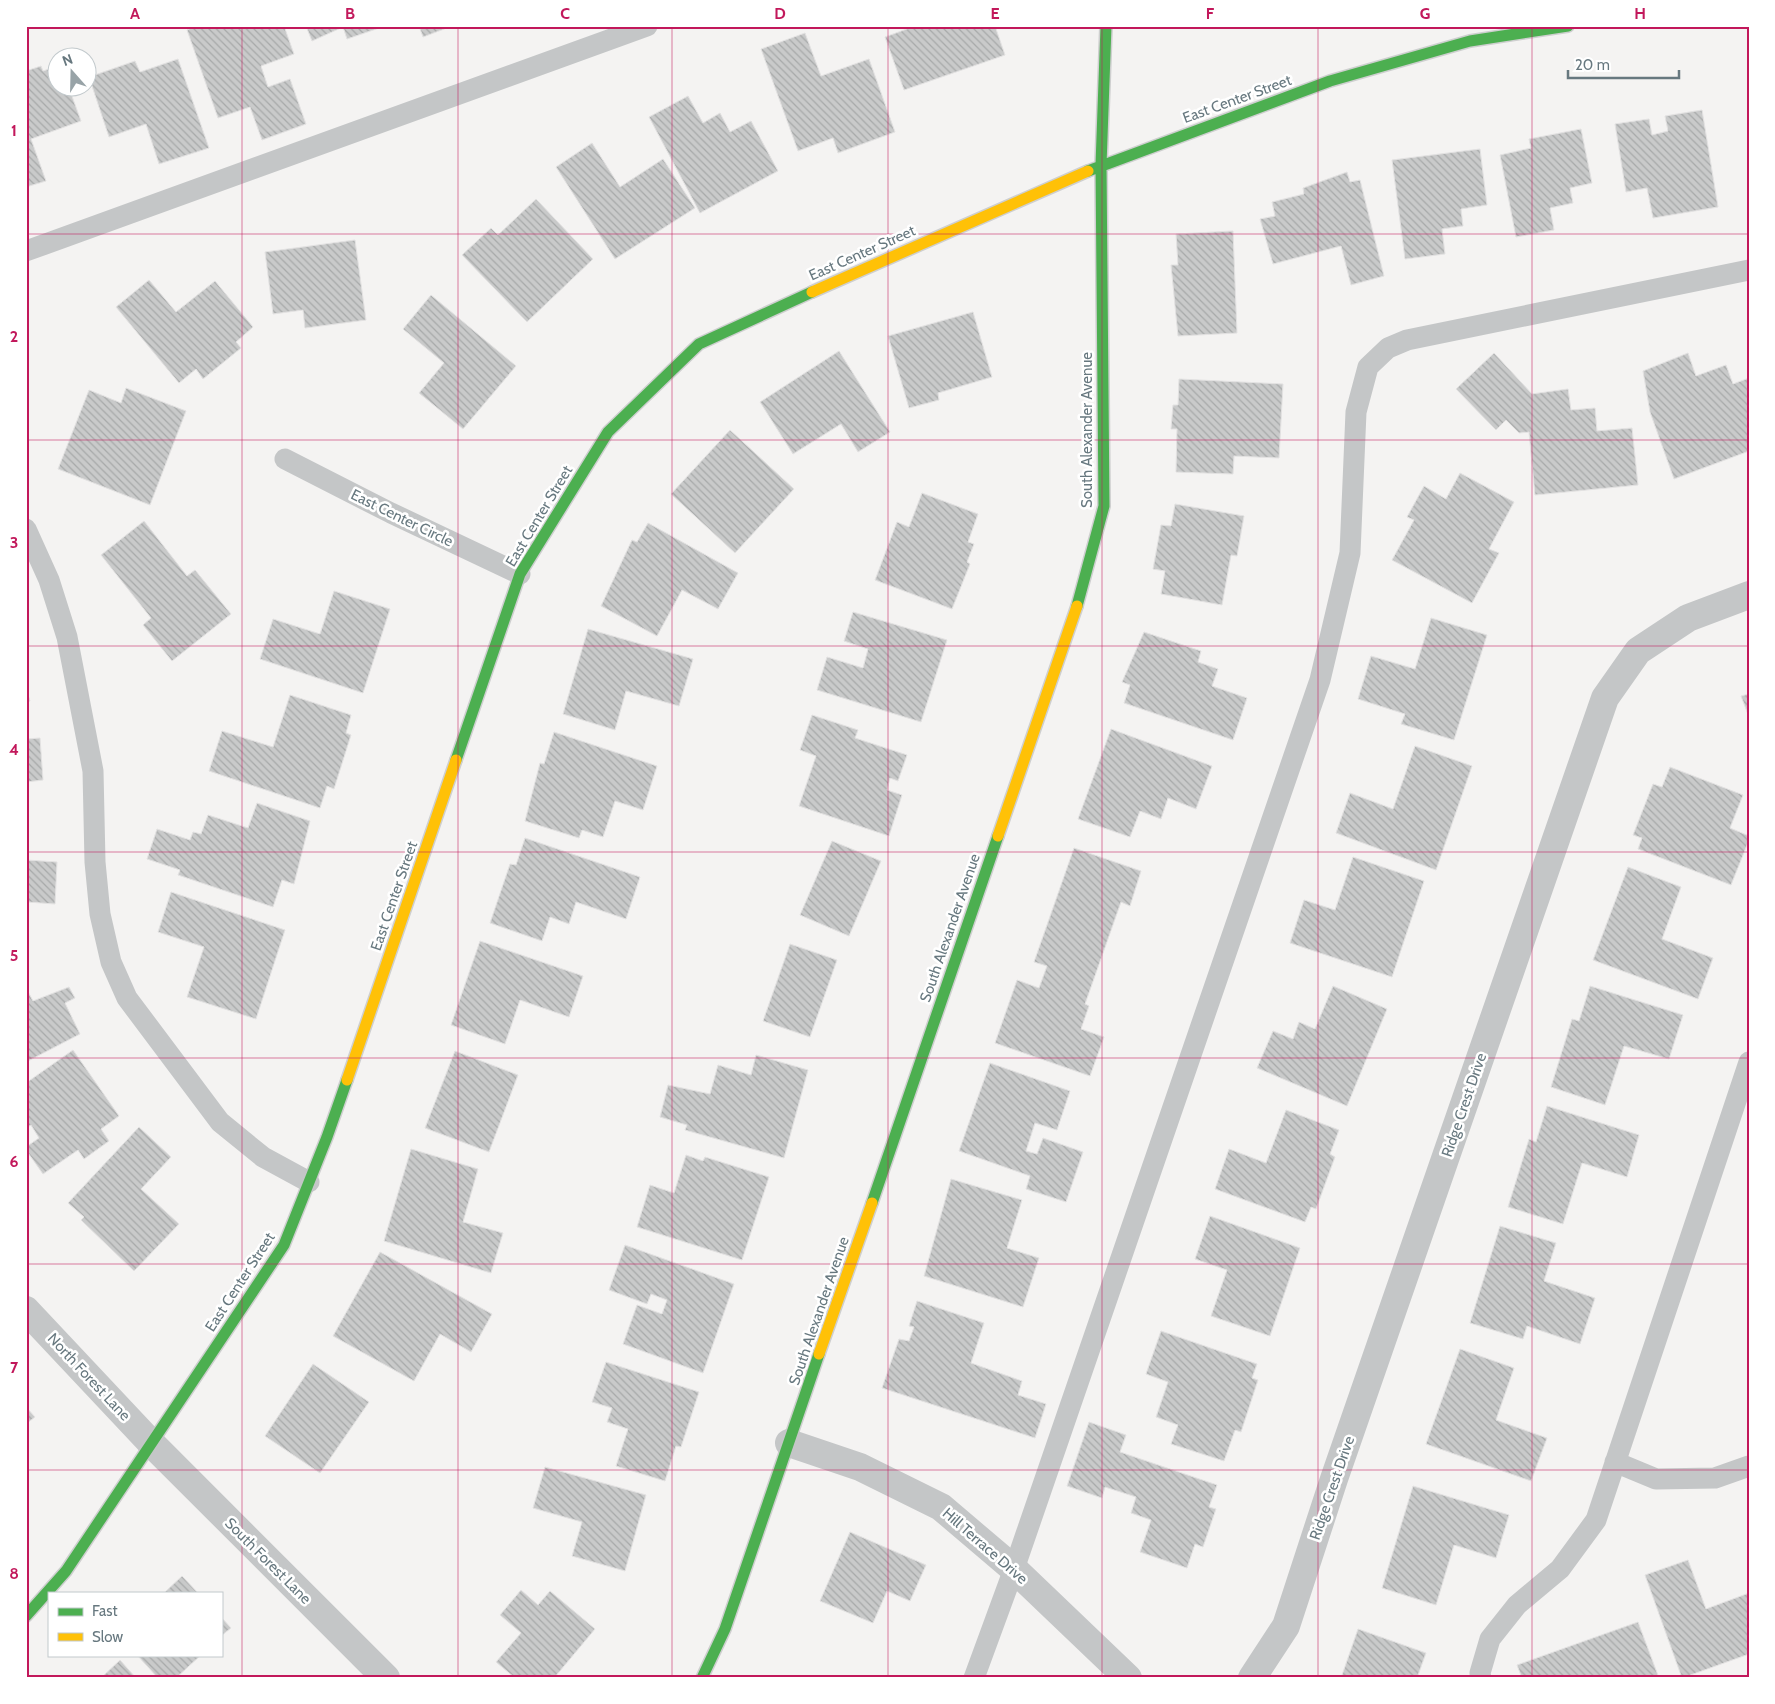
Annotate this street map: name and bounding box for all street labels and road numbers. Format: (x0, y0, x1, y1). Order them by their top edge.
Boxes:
street label: East Center Street (1180, 71, 1294, 127)
street label: East Center Street (806, 221, 918, 285)
street label: South Alexander Avenue (1078, 352, 1096, 508)
street label: East Center Street (502, 462, 576, 570)
street label: East Center Circle (348, 486, 456, 551)
street label: East Center Street (367, 839, 421, 953)
street label: South Alexander Avenue (916, 851, 984, 1005)
street label: Ridge Crest Drive (1438, 1050, 1490, 1159)
street label: East Center Street (201, 1229, 279, 1335)
street label: South Alexander Avenue (785, 1234, 853, 1388)
street label: North Forest Lane (44, 1330, 134, 1425)
street label: Ridge Crest Drive (1306, 1433, 1358, 1542)
street label: Hill Terrace Drive (939, 1504, 1031, 1588)
street label: South Forest Lane (221, 1514, 315, 1608)

